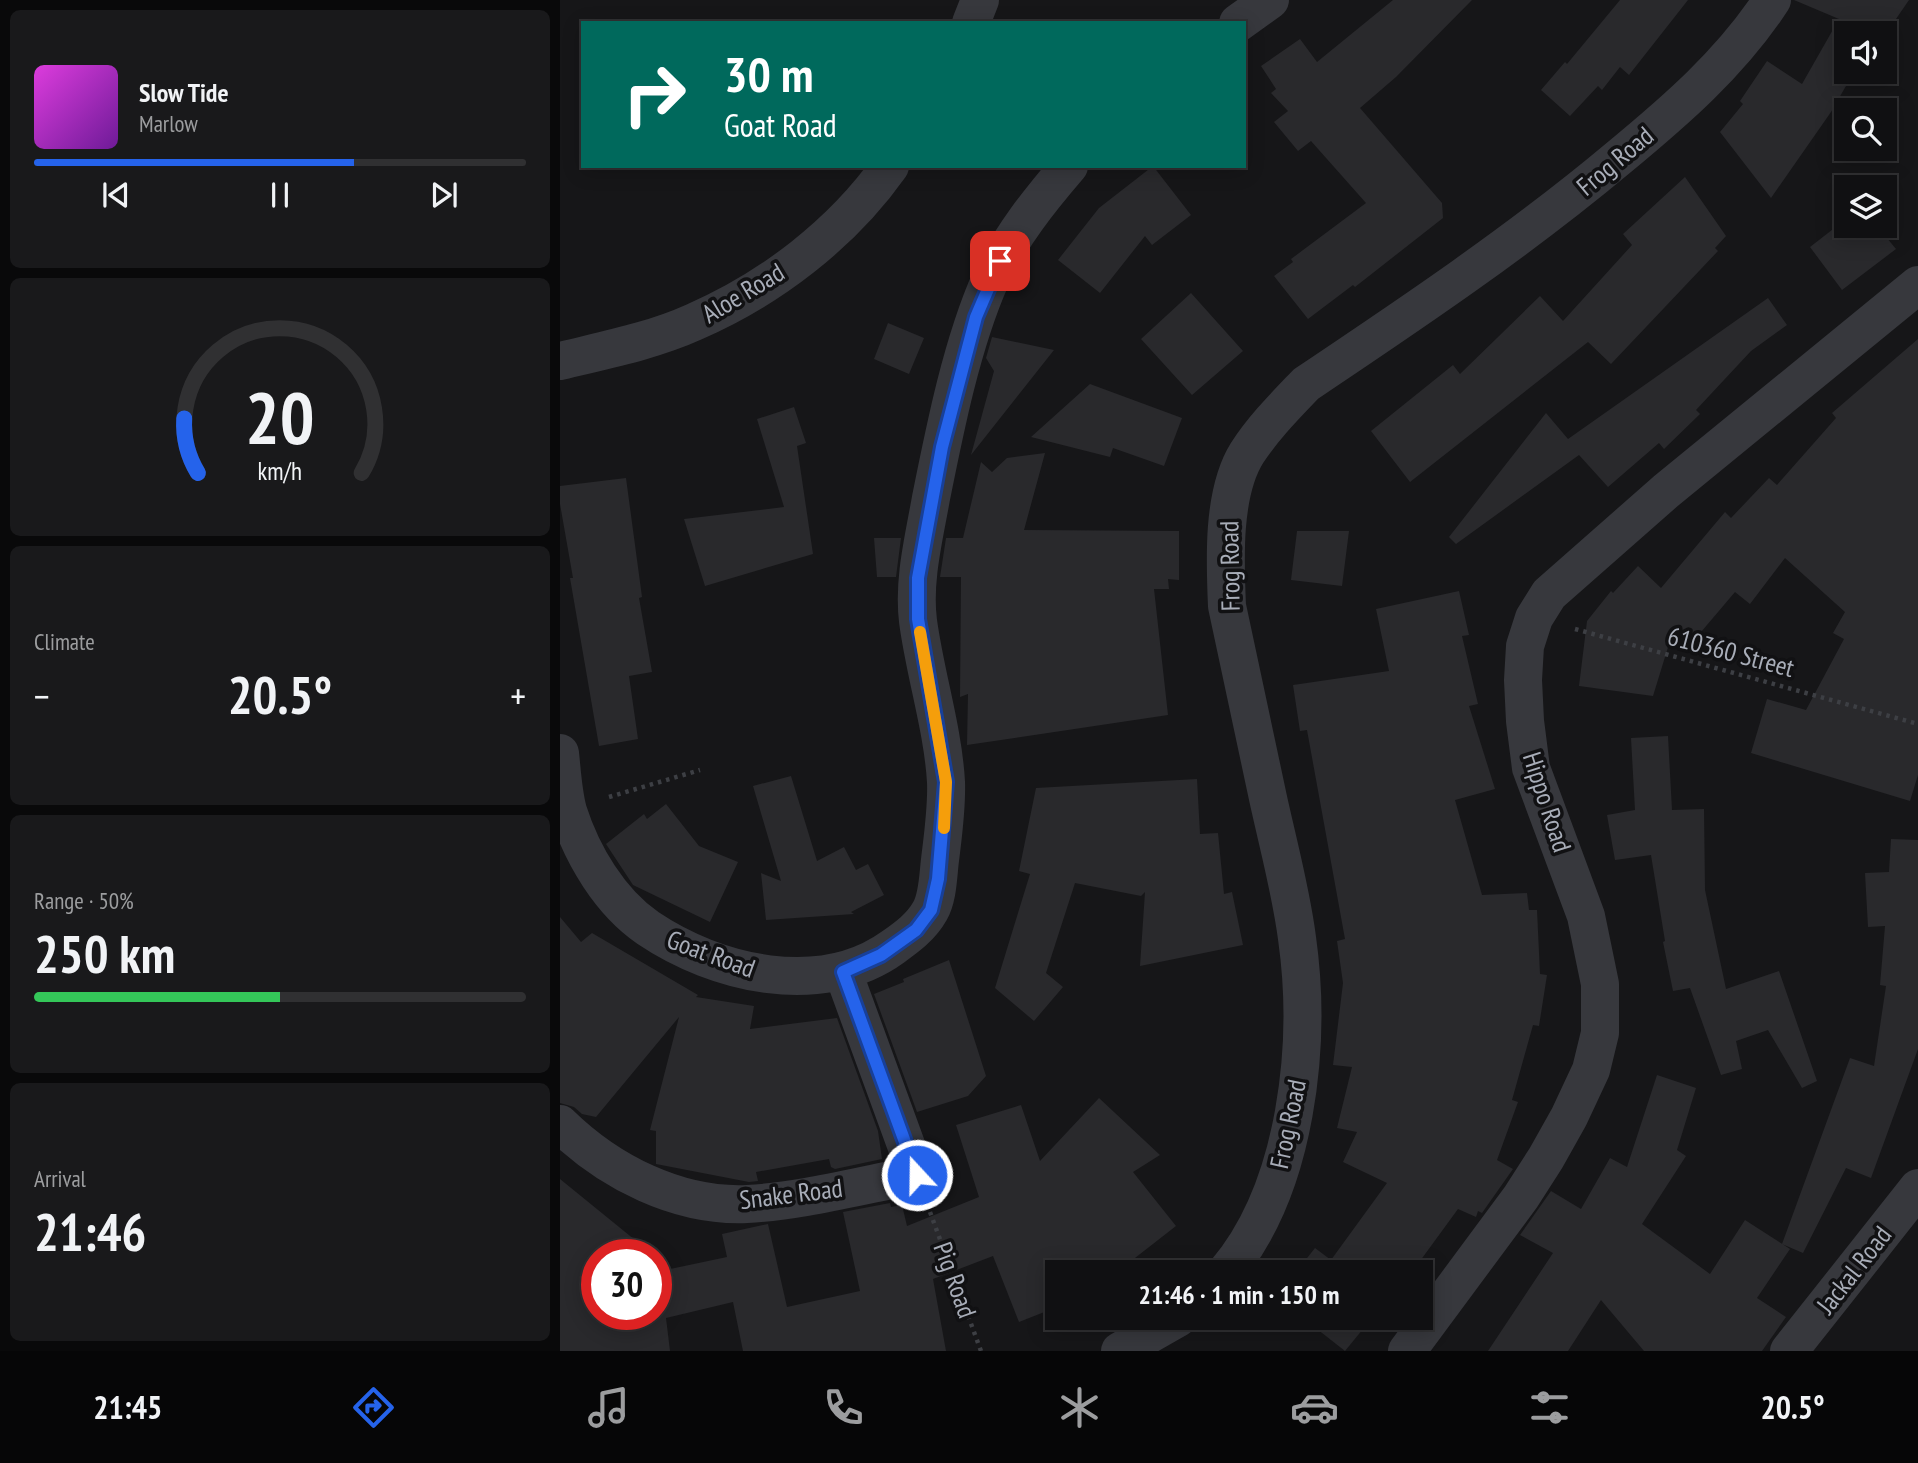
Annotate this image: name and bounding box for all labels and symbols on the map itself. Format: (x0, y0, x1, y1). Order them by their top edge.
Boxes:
street label: Frog Road (1570, 119, 1660, 202)
pin (970, 231, 1030, 291)
street label: Aloe Road (696, 255, 790, 330)
street label: Frog Road (1212, 521, 1247, 611)
street label: 610360 Street (1664, 619, 1798, 684)
street label: Hippo Road (1516, 748, 1579, 856)
street label: Goat Road (663, 922, 760, 985)
street label: Frog Road (1262, 1076, 1313, 1171)
position arrow (880, 1138, 954, 1212)
street label: Snake Road (738, 1171, 844, 1216)
street label: Jackal Road (1808, 1219, 1898, 1321)
street label: Pig Road (927, 1237, 984, 1322)
speed limit sign: 30 (581, 1239, 672, 1330)

